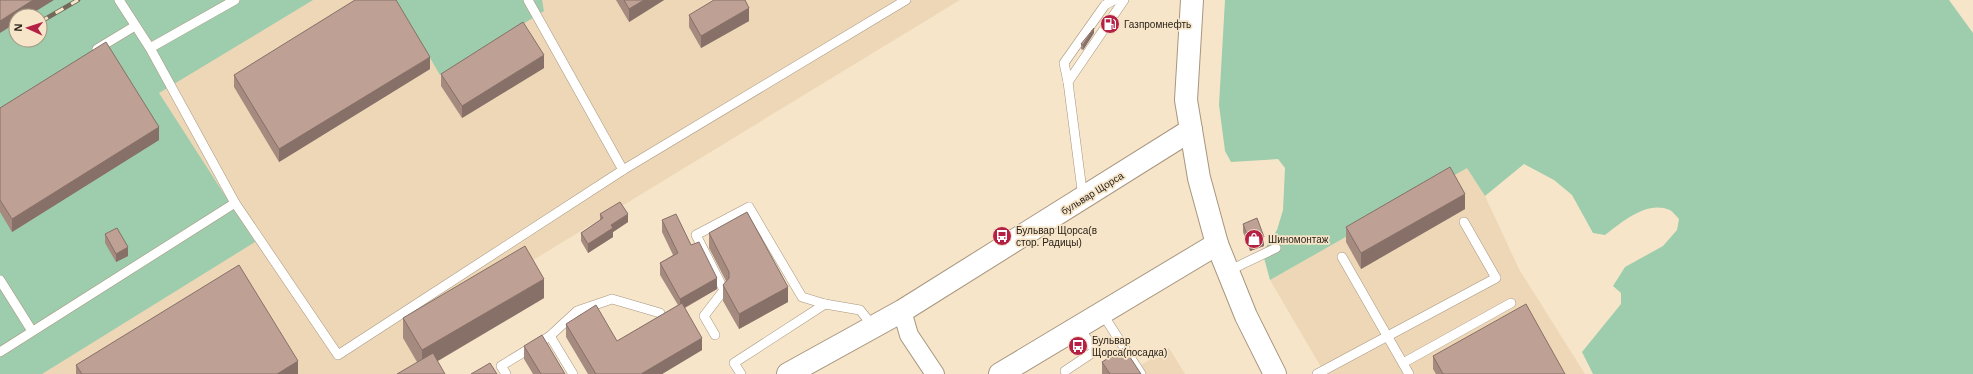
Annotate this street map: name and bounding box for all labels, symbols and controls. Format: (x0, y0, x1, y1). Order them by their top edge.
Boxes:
north arrow (8, 8, 48, 48)
fuel station icon: Газпромнефть (1099, 13, 1121, 35)
place label: Газпромнефть (1124, 19, 1191, 30)
text: N (12, 23, 24, 32)
street label: бульвар Щорса (1059, 170, 1126, 217)
bus stop icon: Бульвар Щорса(в стор. Радицы) (991, 225, 1013, 247)
place label: Бульвар Щорса(в стор. Радицы) (1016, 225, 1097, 248)
shop icon: Шиномонтаж (1243, 228, 1265, 250)
place label: Шиномонтаж (1268, 234, 1329, 245)
bus stop icon: Бульвар Щорса(посадка) (1067, 335, 1089, 357)
place label: Бульвар Щорса(посадка) (1092, 335, 1167, 358)

